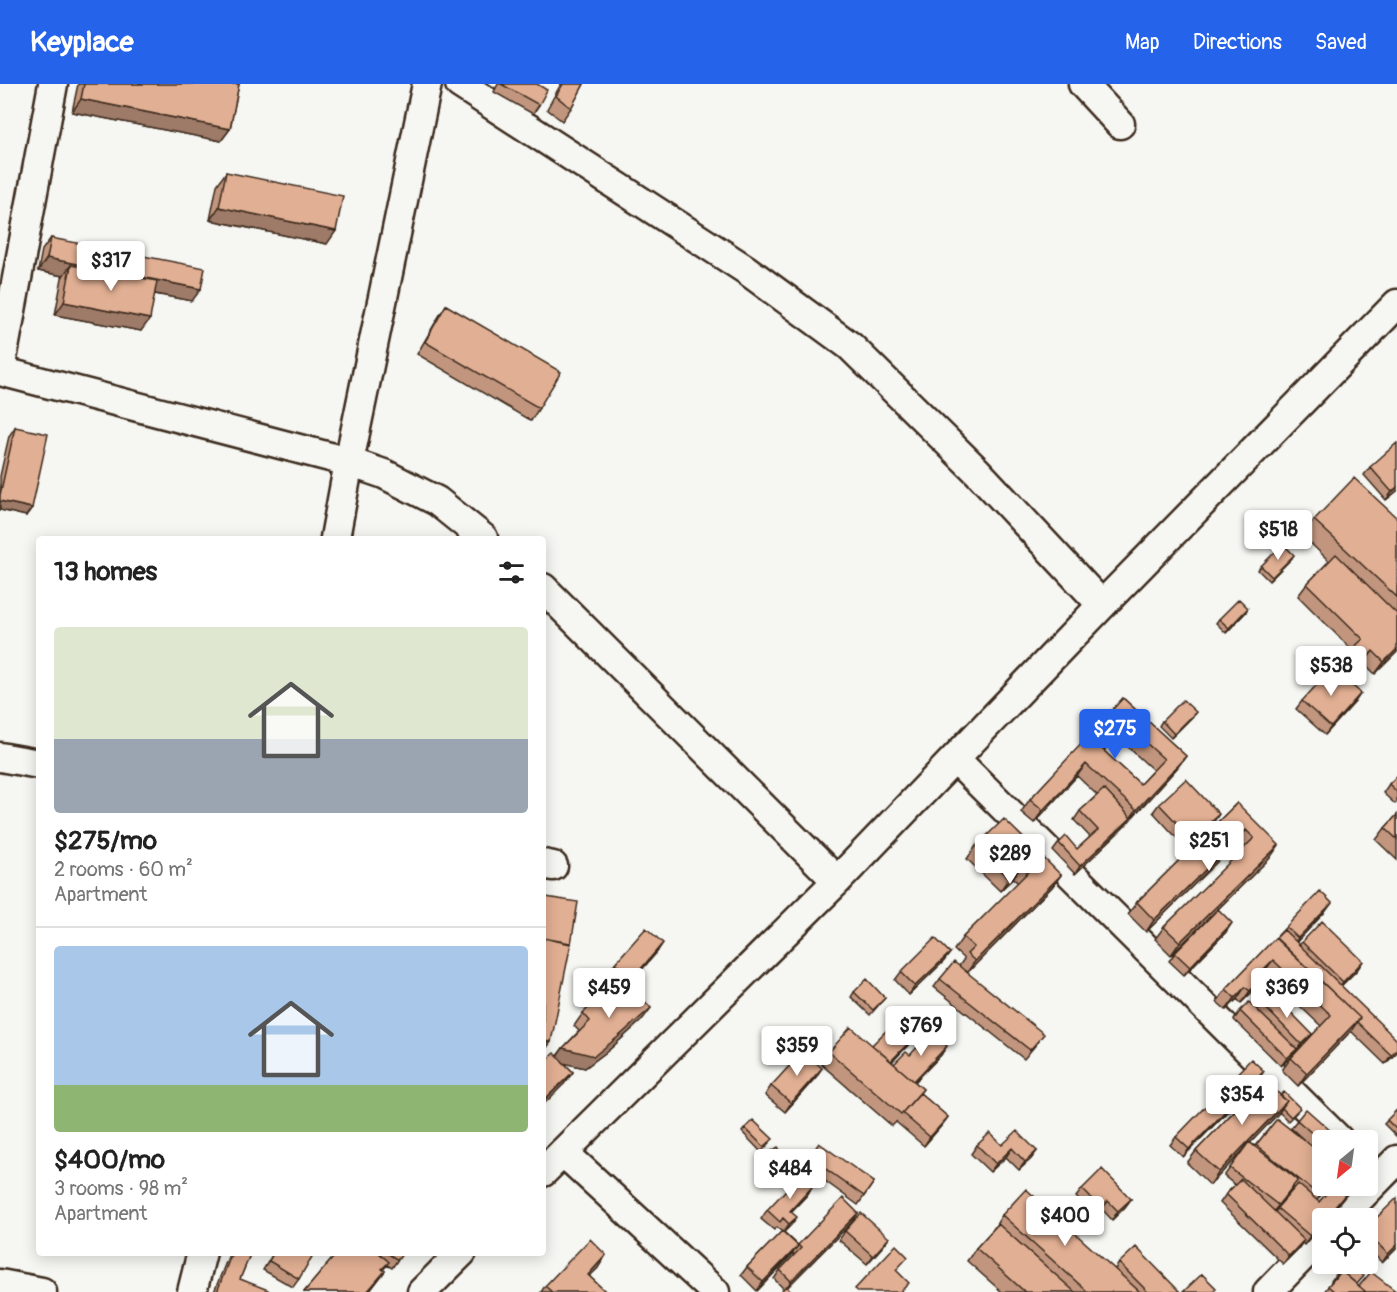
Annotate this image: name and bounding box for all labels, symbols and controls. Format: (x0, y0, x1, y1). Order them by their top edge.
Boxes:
text: Keyplace (30, 25, 134, 60)
text: Map (1125, 29, 1160, 56)
text: Directions (1193, 29, 1282, 56)
text: Saved (1315, 29, 1367, 56)
pin: $317 (75, 241, 147, 292)
text: $317 (91, 248, 131, 273)
pin: $518 (1242, 510, 1314, 561)
text: $518 (1258, 517, 1298, 542)
text: 13 homes (54, 556, 157, 588)
icon: filters (495, 556, 528, 589)
pin: $538 (1295, 646, 1367, 697)
text: $538 (1310, 653, 1352, 678)
icon: home (237, 666, 345, 774)
pin: $275 (1079, 709, 1151, 760)
text: $275 (1093, 716, 1137, 741)
pin: $251 (1173, 821, 1245, 872)
text: $275/mo (54, 825, 157, 857)
text: $251 (1189, 828, 1229, 853)
pin: $289 (974, 834, 1046, 885)
text: $289 (989, 841, 1031, 866)
text: 2 rooms · 60 m² (54, 857, 193, 882)
text: Apartment (54, 882, 147, 907)
pin: $459 (573, 968, 645, 1019)
pin: $369 (1251, 968, 1323, 1019)
text: $459 (587, 975, 631, 1000)
text: $369 (1265, 975, 1309, 1000)
icon: home (237, 985, 345, 1093)
pin: $769 (885, 1006, 957, 1057)
text: $769 (899, 1013, 943, 1038)
pin: $359 (761, 1026, 833, 1077)
text: $359 (775, 1033, 819, 1058)
pin: $354 (1206, 1075, 1278, 1126)
text: $354 (1220, 1082, 1264, 1107)
north arrow (1312, 1130, 1378, 1196)
map controls (1312, 1130, 1378, 1274)
text: $400/mo (54, 1144, 165, 1176)
pin: $484 (754, 1149, 826, 1200)
text: $484 (768, 1156, 812, 1181)
text: 3 rooms · 98 m² (54, 1176, 188, 1201)
pin: $400 (1029, 1196, 1101, 1247)
text: Apartment (54, 1201, 147, 1226)
text: $400 (1040, 1203, 1090, 1228)
button: locate (1312, 1208, 1378, 1274)

